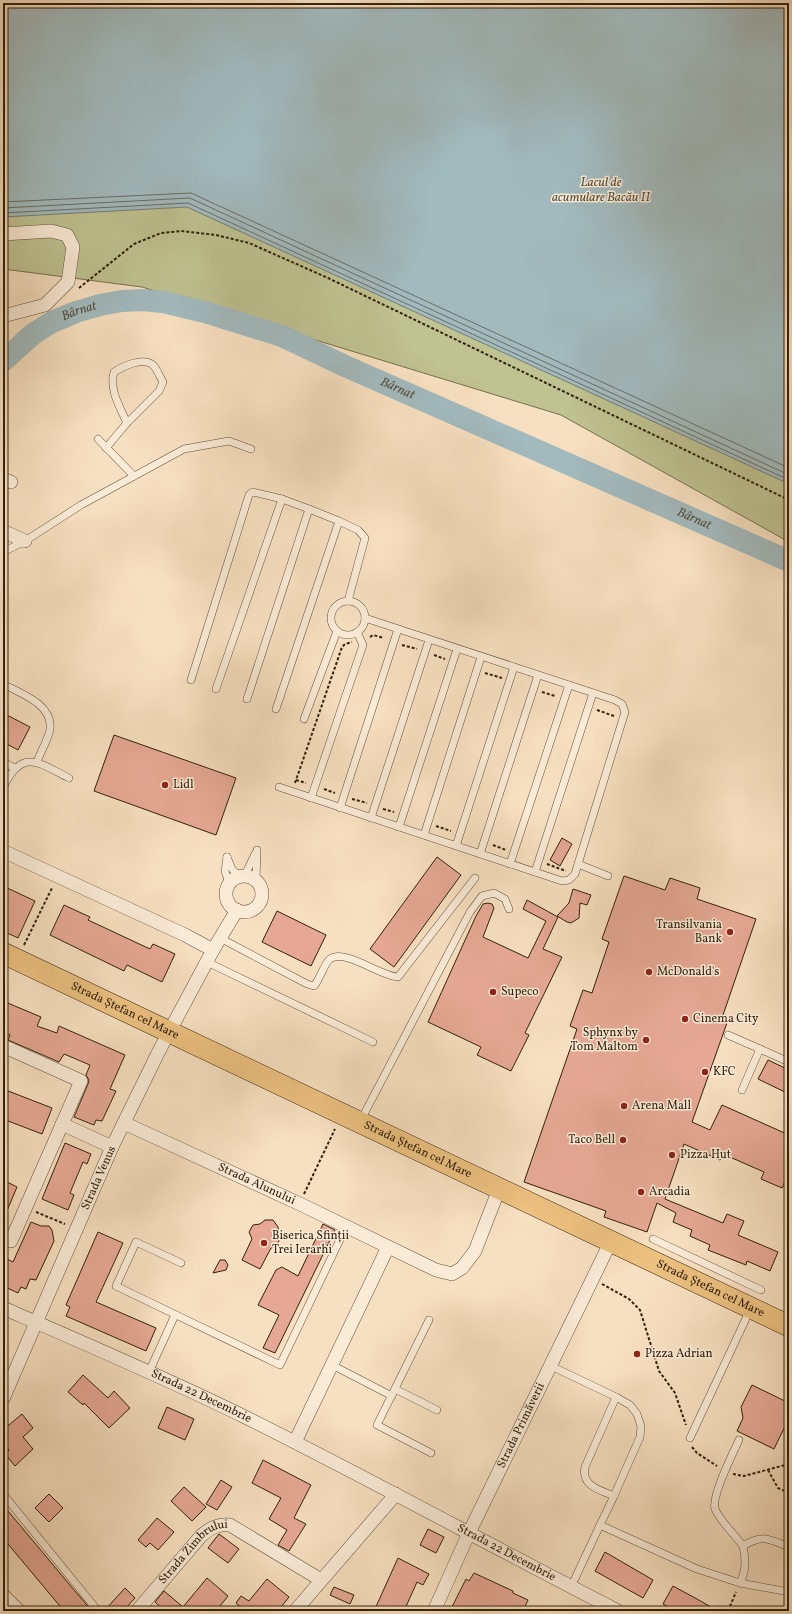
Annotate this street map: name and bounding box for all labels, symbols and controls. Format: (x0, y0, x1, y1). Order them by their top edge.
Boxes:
water label: Lacul de acumulare Bacău II (552, 174, 650, 207)
water label: Bârnat (59, 297, 100, 326)
water label: Bârnat (377, 373, 418, 405)
water label: Bârnat (674, 504, 715, 535)
place label: Lidl (173, 777, 194, 793)
marker: Lidl (160, 780, 170, 790)
place label: Transilvania Bank (656, 917, 722, 947)
marker: Transilvania Bank (725, 927, 735, 937)
place label: McDonald's (657, 964, 719, 980)
marker: McDonald's (644, 967, 654, 977)
street label: Strada Ștefan cel Mare (68, 978, 182, 1044)
place label: Supeco (501, 984, 539, 1000)
marker: Supeco (488, 987, 498, 997)
place label: Cinema City (693, 1011, 759, 1027)
marker: Cinema City (680, 1014, 690, 1024)
place label: Sphynx by Tom Maltom (571, 1025, 639, 1055)
marker: Sphynx by Tom Maltom (641, 1035, 651, 1045)
place label: KFC (713, 1064, 736, 1080)
marker: KFC (700, 1067, 710, 1077)
place label: Arena Mall (632, 1098, 691, 1114)
marker: Arena Mall (619, 1101, 629, 1111)
street label: Strada Ștefan cel Mare (361, 1117, 475, 1182)
place label: Taco Bell (568, 1132, 615, 1148)
marker: Taco Bell (618, 1135, 628, 1145)
street label: Strada Venus (78, 1143, 120, 1213)
place label: Pizza Hut (680, 1147, 731, 1163)
marker: Pizza Hut (667, 1150, 677, 1160)
street label: Strada Alunului (215, 1159, 298, 1209)
place label: Arcadia (649, 1184, 690, 1200)
marker: Arcadia (636, 1187, 646, 1197)
place label: Biserica Sfinții Trei Ierarhi (272, 1228, 349, 1258)
marker: Biserica Sfinții Trei Ierarhi (259, 1238, 269, 1248)
street label: Strada Ștefan cel Mare (654, 1256, 767, 1321)
place label: Pizza Adrian (645, 1346, 713, 1362)
marker: Pizza Adrian (632, 1349, 642, 1359)
street label: Strada 22 Decembrie (148, 1366, 254, 1427)
street label: Strada Primăverii (494, 1380, 549, 1471)
street label: Strada Zimbrului (155, 1517, 228, 1588)
street label: Strada 22 Decembrie (454, 1520, 559, 1586)

